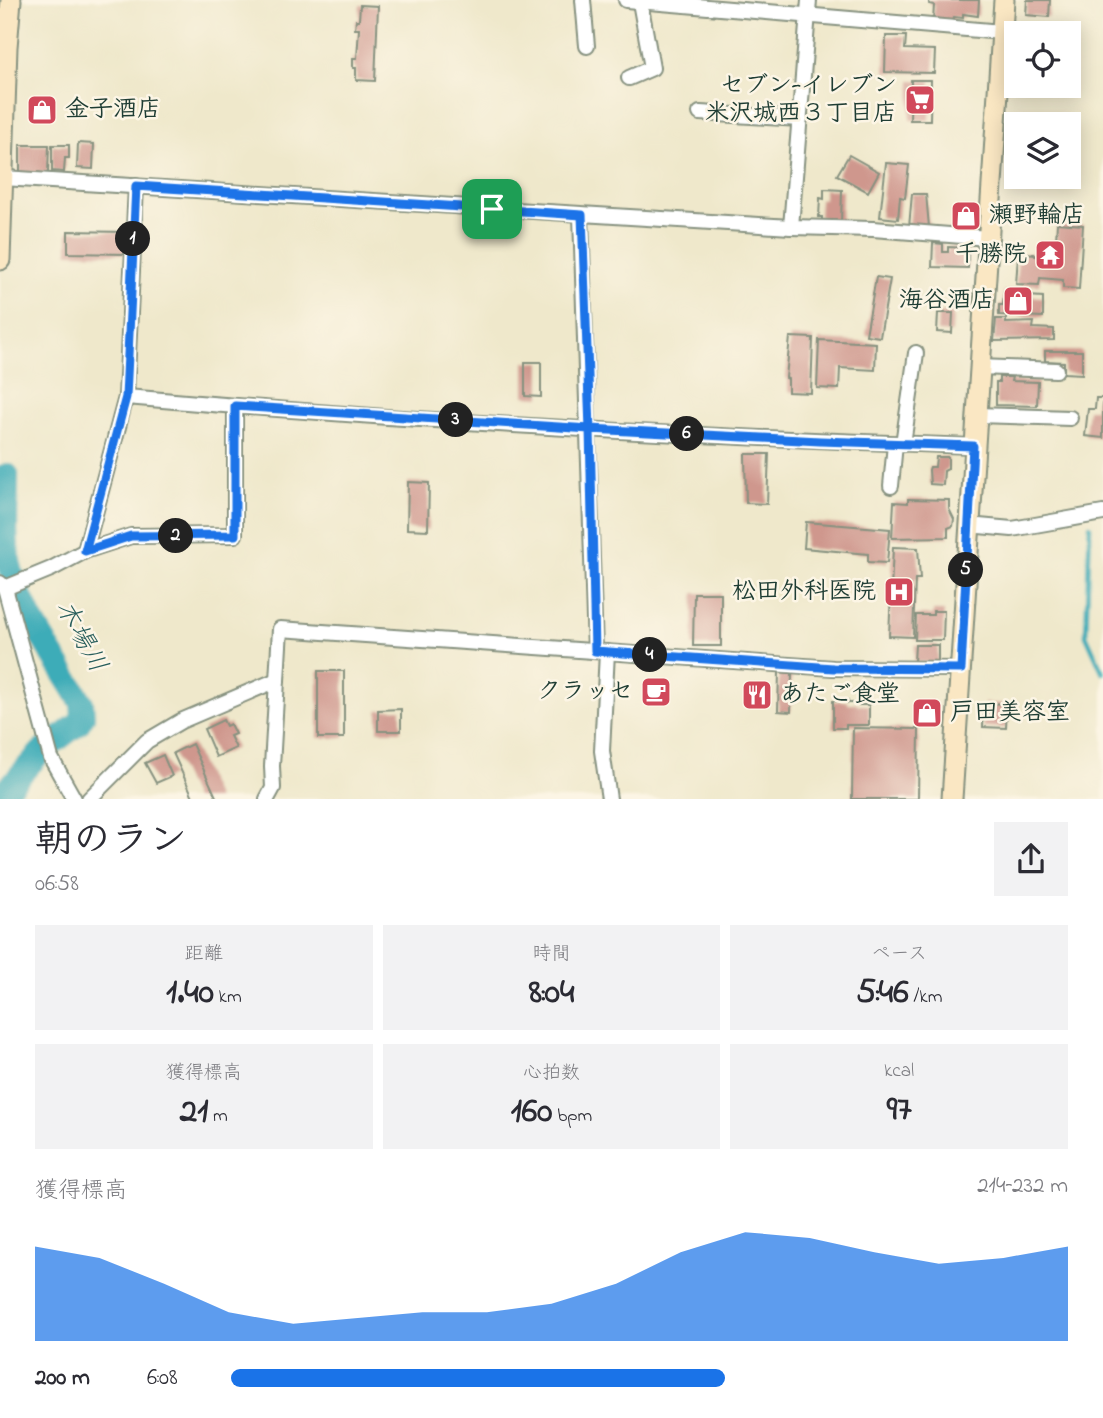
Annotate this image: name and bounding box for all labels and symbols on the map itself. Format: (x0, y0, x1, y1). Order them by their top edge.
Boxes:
place label: セブン-イレブン 米沢城西３丁目店 (705, 69, 897, 132)
supermarket icon: セブン-イレブン 米沢城西３丁目店 (903, 83, 937, 117)
shop icon: 金子酒店 (25, 93, 59, 127)
place label: 金子酒店 (65, 93, 161, 128)
pin (462, 179, 522, 239)
shop icon: 瀬野輪店 (949, 199, 983, 233)
place label: 瀬野輪店 (989, 199, 1085, 234)
pin: 1 (116, 222, 150, 256)
place label: 千勝院 (955, 238, 1027, 273)
temple icon: 千勝院 (1033, 238, 1067, 272)
place label: 海谷酒店 (899, 284, 995, 319)
shop icon: 海谷酒店 (1001, 284, 1035, 318)
pin: 3 (438, 402, 474, 438)
pin: 6 (670, 416, 704, 452)
pin: 2 (158, 518, 194, 554)
pin: 5 (948, 552, 984, 588)
place label: 松田外科医院 (732, 575, 876, 610)
hospital icon: 松田外科医院 (882, 575, 916, 609)
water label: 木場川 (44, 594, 116, 680)
pin: 4 (632, 638, 668, 672)
place label: クラッセ (537, 675, 633, 710)
cafe icon: クラッセ (639, 675, 673, 709)
restaurant icon: あたご食堂 (740, 678, 774, 712)
place label: あたご食堂 (780, 678, 900, 713)
shop icon: 戸田美容室 (910, 696, 944, 730)
place label: 戸田美容室 (950, 696, 1070, 731)

